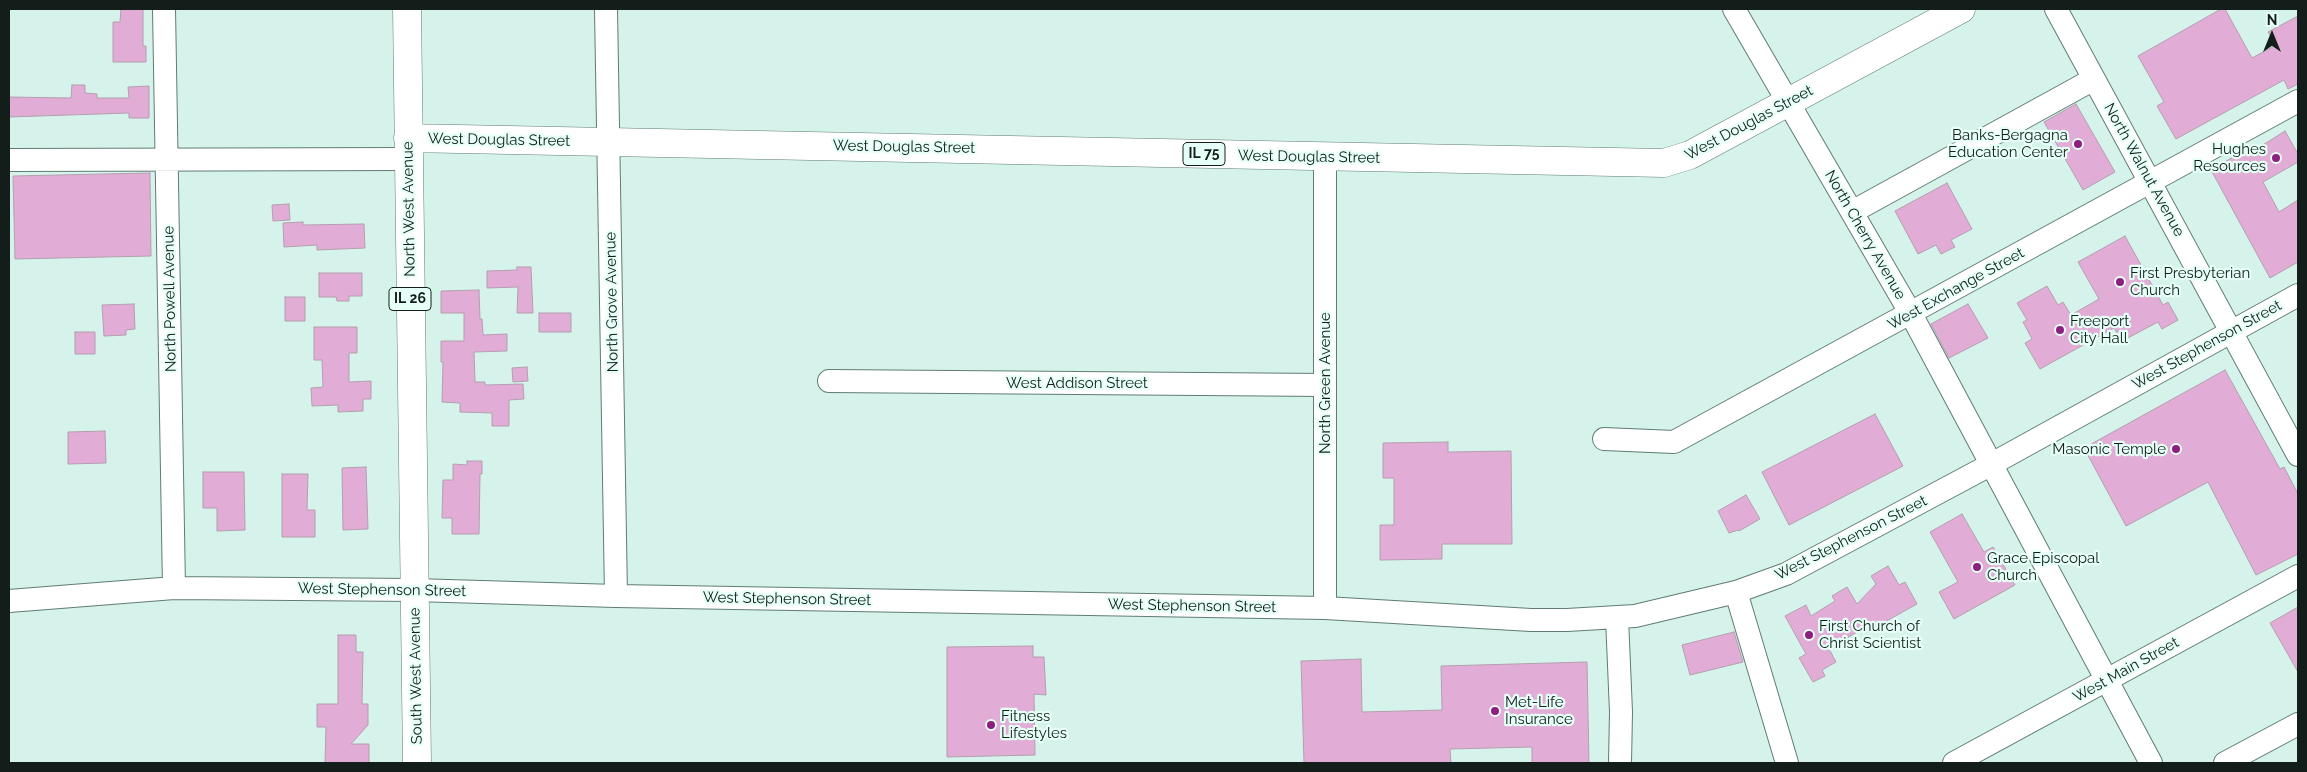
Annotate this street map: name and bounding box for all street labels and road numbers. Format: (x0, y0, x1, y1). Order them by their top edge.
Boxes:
street label: West Douglas Street (1682, 82, 1816, 164)
street label: North Walnut Avenue (2100, 100, 2188, 240)
street label: West Douglas Street (428, 130, 570, 150)
street label: West Douglas Street (833, 137, 975, 157)
street label: North West Avenue (399, 141, 419, 277)
road number: IL 75 (1183, 142, 1225, 166)
street label: West Douglas Street (1238, 147, 1380, 167)
street label: North Cherry Avenue (1821, 167, 1909, 303)
street label: North Powell Avenue (160, 226, 180, 372)
street label: North Grove Avenue (602, 232, 622, 372)
street label: West Exchange Street (1885, 244, 2027, 334)
road number: IL 26 (389, 288, 431, 310)
street label: West Stephenson Street (2129, 296, 2285, 394)
street label: North Green Avenue (1316, 312, 1334, 454)
street label: West Addison Street (1006, 374, 1148, 392)
street label: West Stephenson Street (1772, 492, 1930, 584)
street label: West Stephenson Street (298, 580, 466, 600)
street label: West Stephenson Street (703, 589, 871, 609)
street label: West Stephenson Street (1108, 596, 1276, 616)
street label: South West Avenue (406, 607, 426, 745)
street label: West Main Street (2070, 633, 2182, 707)

